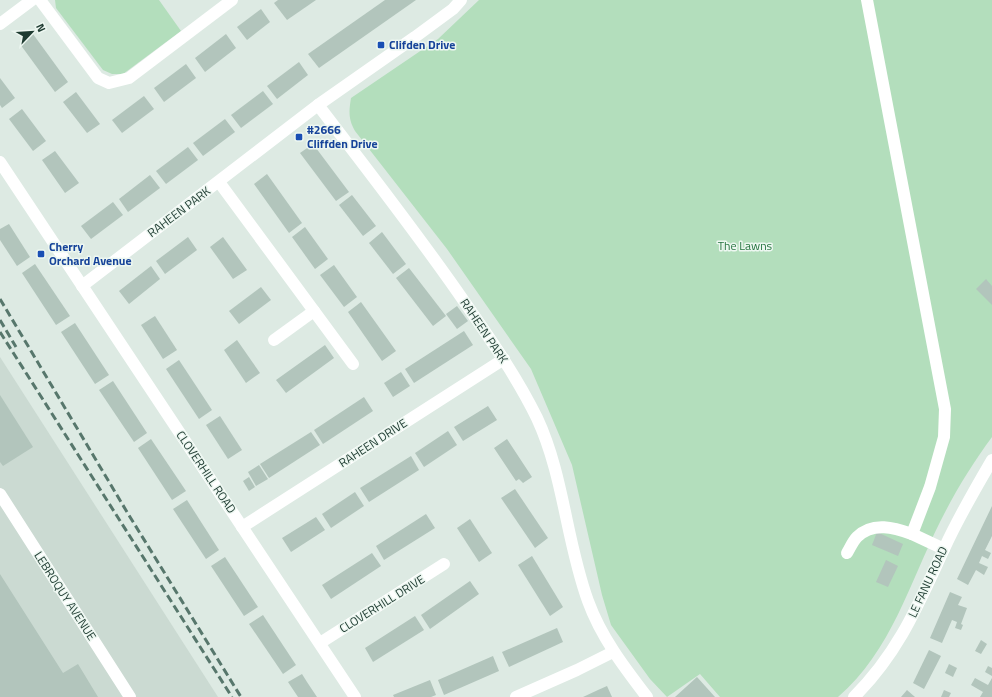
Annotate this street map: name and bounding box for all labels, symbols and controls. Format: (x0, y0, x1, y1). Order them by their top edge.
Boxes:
north arrow (12, 12, 52, 52)
text: N (32, 21, 50, 35)
place label: Clifden Drive (389, 35, 455, 54)
marker: Clifden Drive (376, 40, 386, 50)
place label: #2666 Cliffden Drive (307, 120, 378, 153)
marker: #2666 Cliffden Drive (294, 132, 304, 142)
street label: RAHEEN PARK (143, 181, 214, 242)
park label: The Lawns (718, 236, 773, 255)
place label: Cherry Orchard Avenue (49, 237, 132, 270)
marker: Cherry Orchard Avenue (36, 249, 46, 259)
street label: RAHEEN PARK (456, 294, 513, 367)
street label: RAHEEN DRIVE (335, 413, 411, 472)
street label: CLOVERHILL ROAD (172, 427, 241, 517)
street label: LE FANU ROAD (903, 543, 952, 621)
street label: LEBROQUY AVENUE (29, 547, 102, 644)
street label: CLOVERHILL DRIVE (335, 569, 429, 638)

